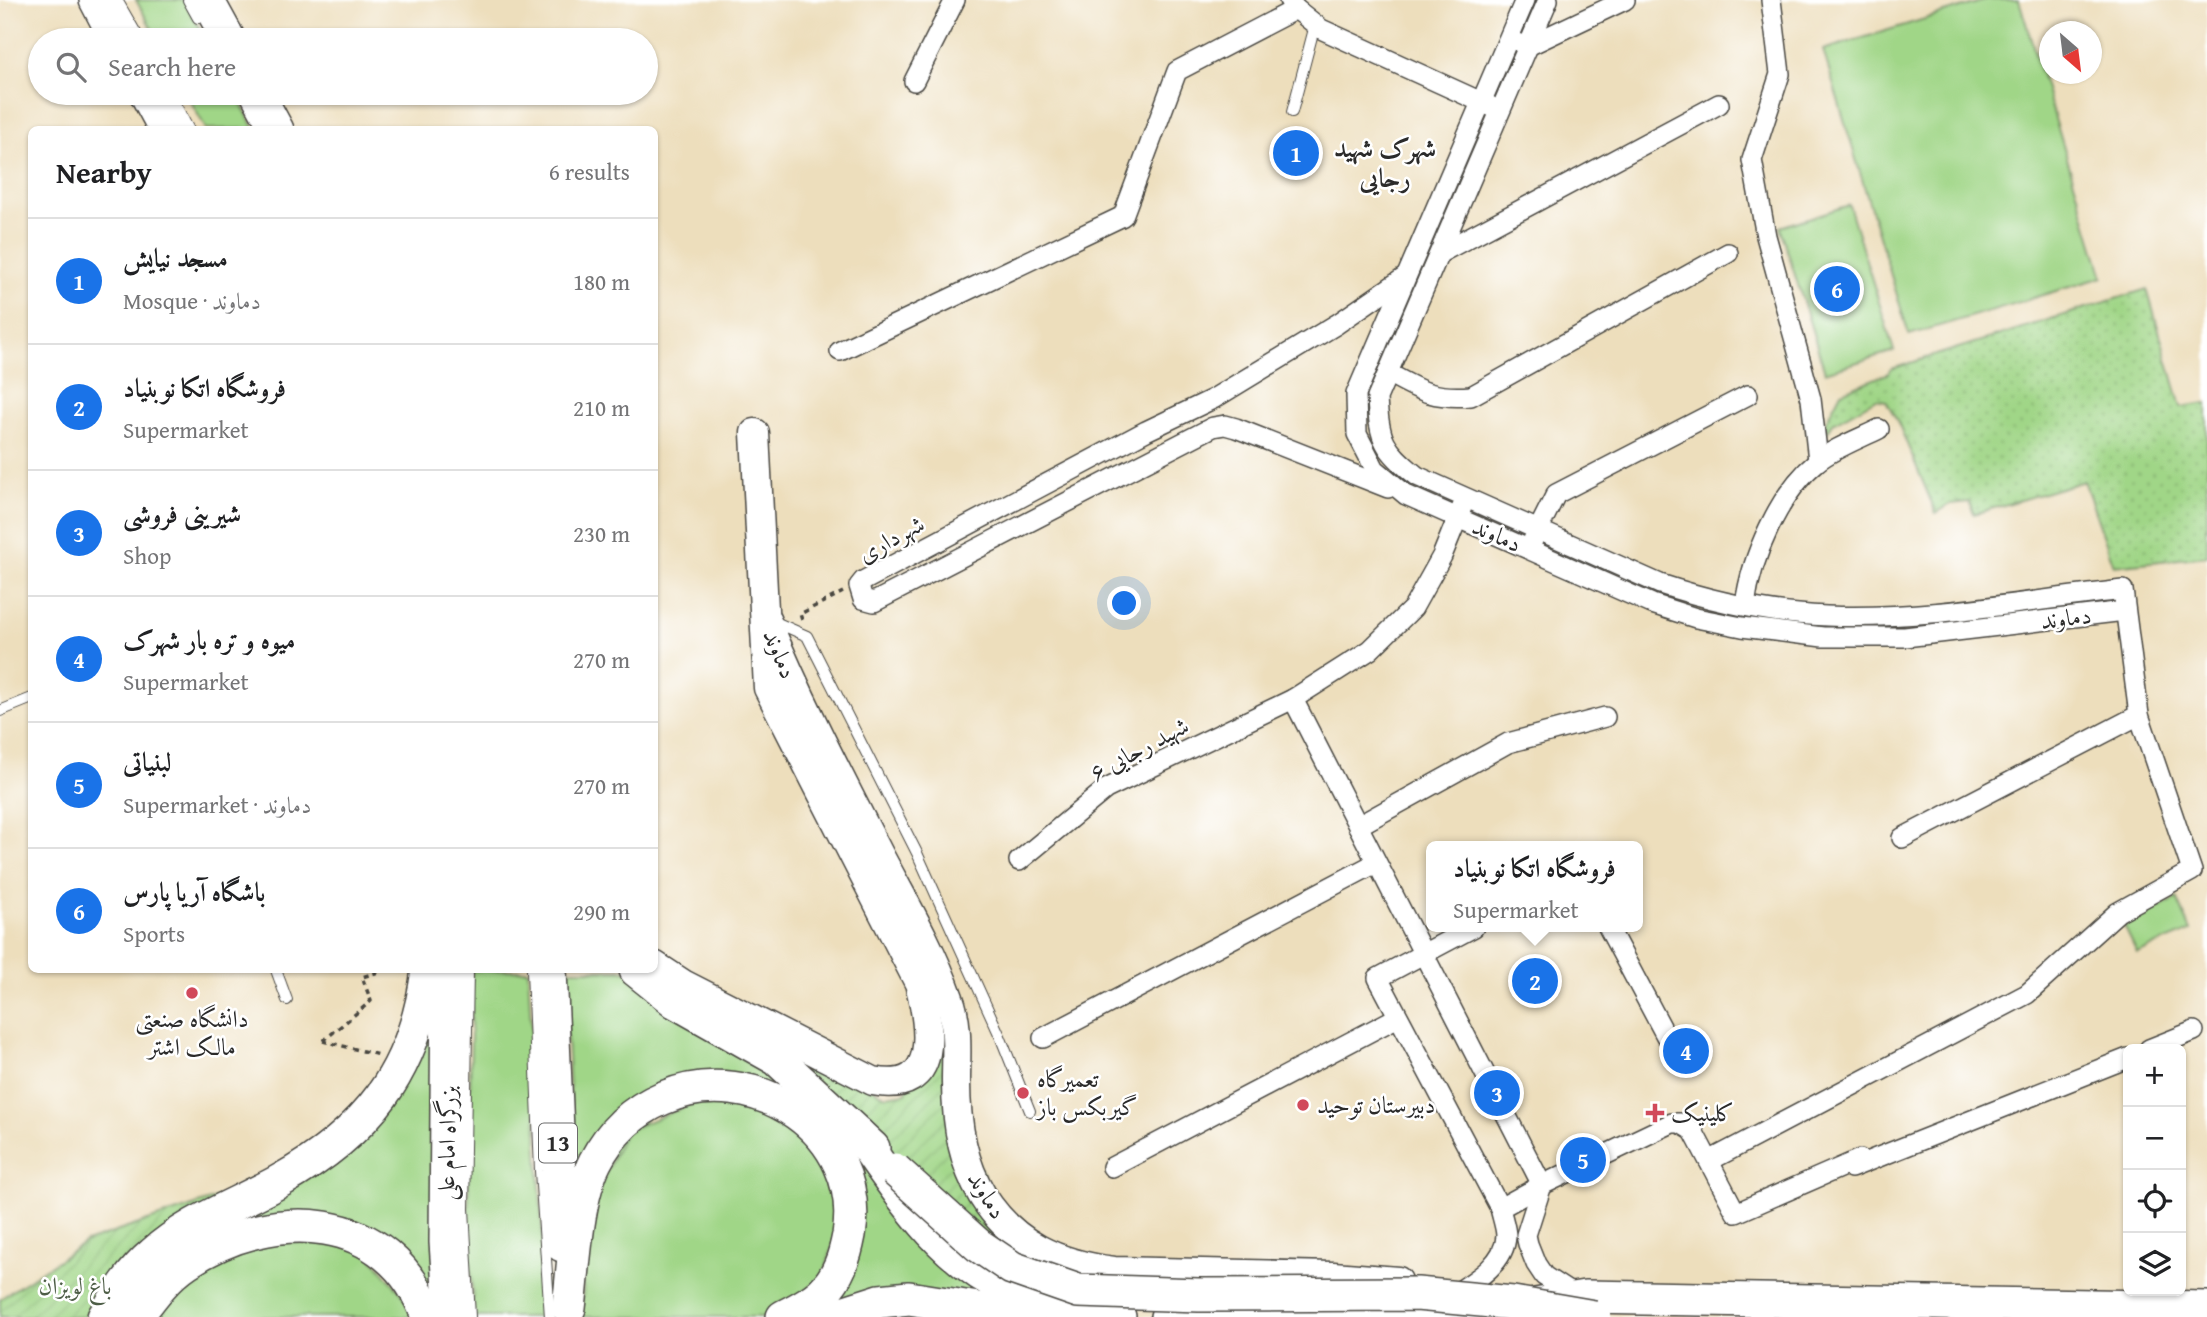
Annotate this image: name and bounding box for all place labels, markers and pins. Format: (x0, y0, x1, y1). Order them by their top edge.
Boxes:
pin: 1 (1273, 127, 1319, 179)
pin: 6 (1814, 263, 1860, 315)
pin: 2 (1512, 955, 1558, 1007)
marker: دانشگاه صنعتی مالک اشتر (184, 985, 200, 1001)
place label: دانشگاه صنعتی مالک اشتر (135, 1001, 249, 1064)
pin: 4 (1663, 1025, 1709, 1077)
place label: تعمیرگاه گیربکس باز (1035, 1061, 1137, 1124)
pin: 3 (1474, 1067, 1520, 1119)
marker: تعمیرگاه گیربکس باز (1015, 1085, 1031, 1101)
place label: دبیرستان توحید (1317, 1087, 1435, 1122)
place label: کلینیک (1671, 1095, 1734, 1130)
marker: دبیرستان توحید (1295, 1097, 1311, 1113)
marker: کلینیک (1645, 1103, 1665, 1123)
pin: 5 (1560, 1134, 1606, 1186)

